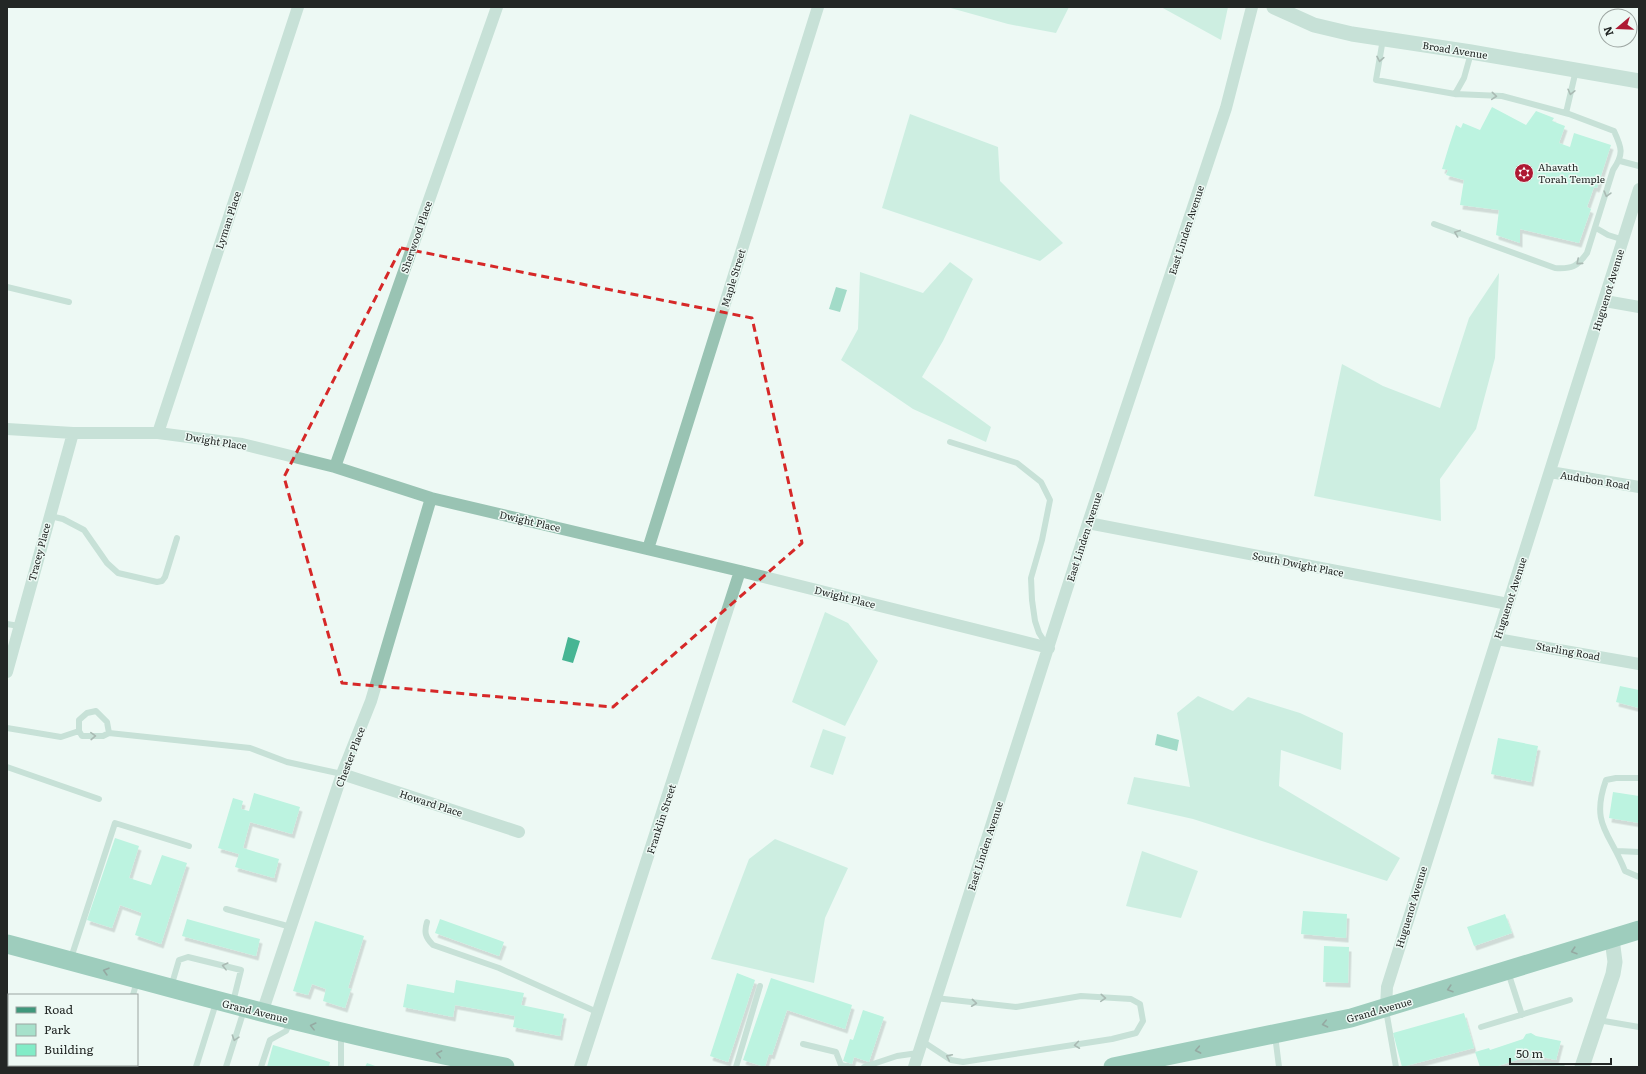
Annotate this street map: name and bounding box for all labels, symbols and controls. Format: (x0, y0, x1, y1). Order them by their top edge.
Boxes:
north arrow (1598, 8, 1638, 48)
text: N (1599, 25, 1617, 39)
street label: Broad Avenue (1421, 37, 1489, 62)
one-way arrow (1376, 56, 1384, 62)
one-way arrow (1567, 88, 1575, 95)
one-way arrow (1491, 91, 1497, 100)
place label: Ahavath Torah Temple (1538, 159, 1605, 186)
synagogue icon: Ahavath Torah Temple (1513, 162, 1535, 184)
street label: East Linden Avenue (1164, 183, 1207, 276)
street label: Lyman Place (211, 189, 244, 251)
one-way arrow (1603, 190, 1611, 197)
street label: Sherwood Place (396, 199, 435, 275)
one-way arrow (1454, 230, 1461, 238)
street label: Maple Street (717, 247, 748, 309)
street label: Huguenot Avenue (1588, 247, 1627, 333)
one-way arrow (1576, 257, 1584, 264)
street label: Dwight Place (184, 428, 248, 453)
street label: Audubon Road (1559, 467, 1631, 492)
street label: East Linden Avenue (1062, 490, 1105, 583)
street label: Dwight Place (498, 506, 562, 535)
street label: Tracey Place (24, 521, 53, 583)
street label: South Dwight Place (1251, 547, 1345, 580)
street label: Huguenot Avenue (1489, 555, 1530, 641)
street label: Dwight Place (813, 582, 877, 611)
street label: Starling Road (1535, 637, 1601, 664)
street label: Chester Place (331, 724, 368, 789)
one-way arrow (90, 732, 96, 740)
street label: Franklin Street (642, 782, 679, 856)
street label: Howard Place (398, 785, 465, 820)
street label: East Linden Avenue (963, 799, 1006, 892)
street label: Huguenot Avenue (1391, 864, 1430, 950)
one-way arrow (1571, 946, 1578, 955)
one-way arrow (221, 962, 228, 971)
one-way arrow (103, 967, 110, 976)
one-way arrow (1447, 984, 1454, 993)
one-way arrow (1100, 993, 1106, 1002)
street label: Grand Avenue (1344, 993, 1413, 1026)
legend (8, 994, 138, 1066)
street label: Grand Avenue (221, 995, 290, 1026)
one-way arrow (971, 998, 977, 1007)
text: Road (44, 1000, 74, 1018)
text: Park (44, 1020, 71, 1038)
one-way arrow (1322, 1020, 1328, 1028)
one-way arrow (309, 1022, 316, 1030)
one-way arrow (231, 1034, 240, 1041)
text: Building (44, 1040, 94, 1058)
one-way arrow (1074, 1040, 1080, 1049)
scale bar (1510, 1040, 1611, 1066)
text: 50 m (1516, 1044, 1543, 1062)
one-way arrow (1195, 1045, 1201, 1054)
one-way arrow (436, 1051, 443, 1059)
one-way arrow (946, 1054, 953, 1062)

